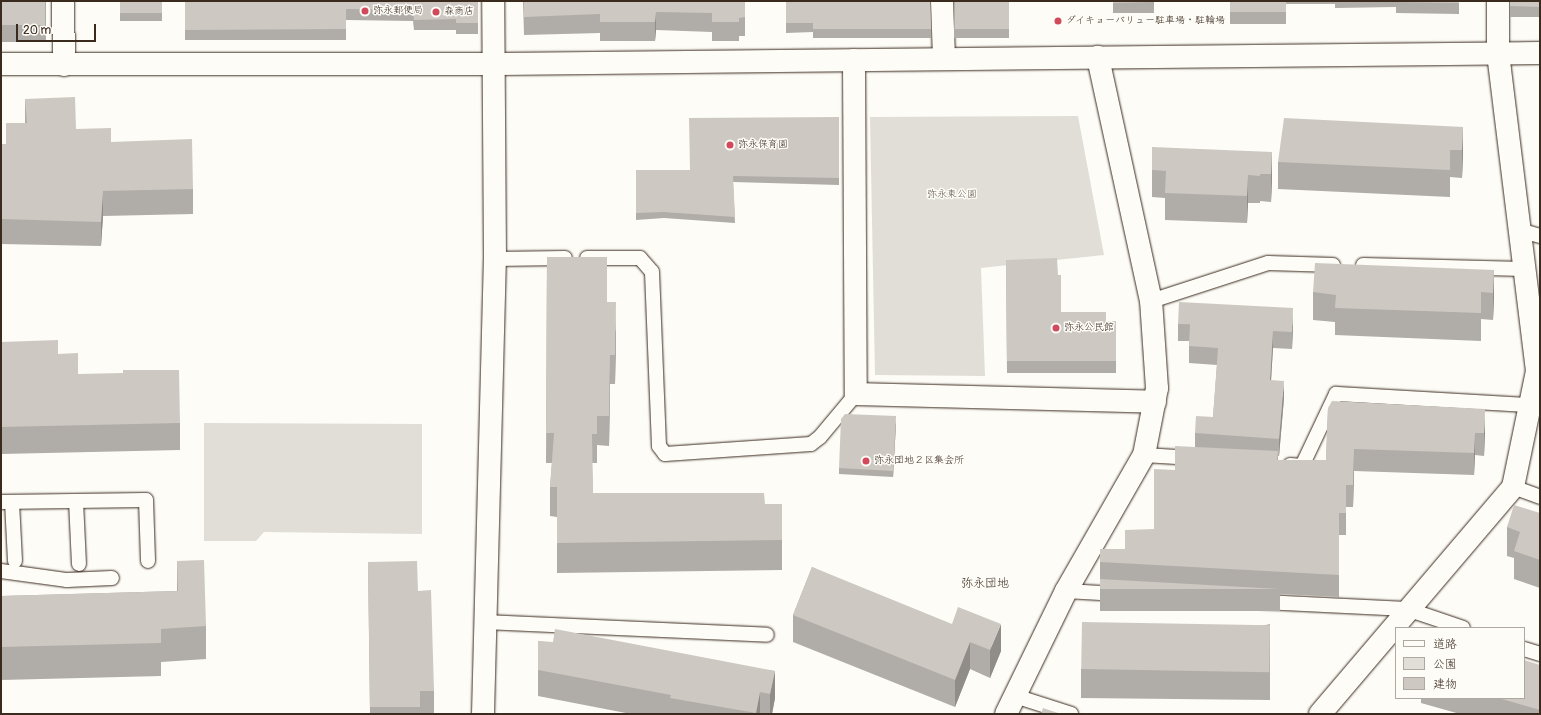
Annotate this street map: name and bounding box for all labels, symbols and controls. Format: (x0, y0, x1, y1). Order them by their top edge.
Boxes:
place label: 弥永郵便局 (373, 5, 423, 17)
marker: 弥永郵便局 (360, 6, 370, 16)
place label: 森商店 (444, 6, 474, 18)
marker: 森商店 (431, 7, 441, 17)
place label: ダイキョーバリュー駐車場・駐輪場 (1066, 15, 1226, 27)
scale bar (18, 16, 98, 42)
marker: ダイキョーバリュー駐車場・駐輪場 (1053, 16, 1063, 26)
text: 20 m (23, 23, 51, 38)
place label: 弥永保育園 (738, 139, 788, 151)
marker: 弥永保育園 (725, 140, 735, 150)
park label: 弥永東公園 (927, 189, 977, 201)
place label: 弥永公民館 (1064, 322, 1114, 334)
marker: 弥永公民館 (1051, 323, 1061, 333)
place label: 弥永団地２区集会所 (874, 455, 964, 467)
marker: 弥永団地２区集会所 (861, 456, 871, 466)
district label: 弥永団地 (961, 577, 1009, 591)
legend (1395, 627, 1525, 699)
text: 道路 (1433, 637, 1457, 652)
text: 公園 (1433, 657, 1457, 672)
text: 建物 (1433, 677, 1457, 692)

